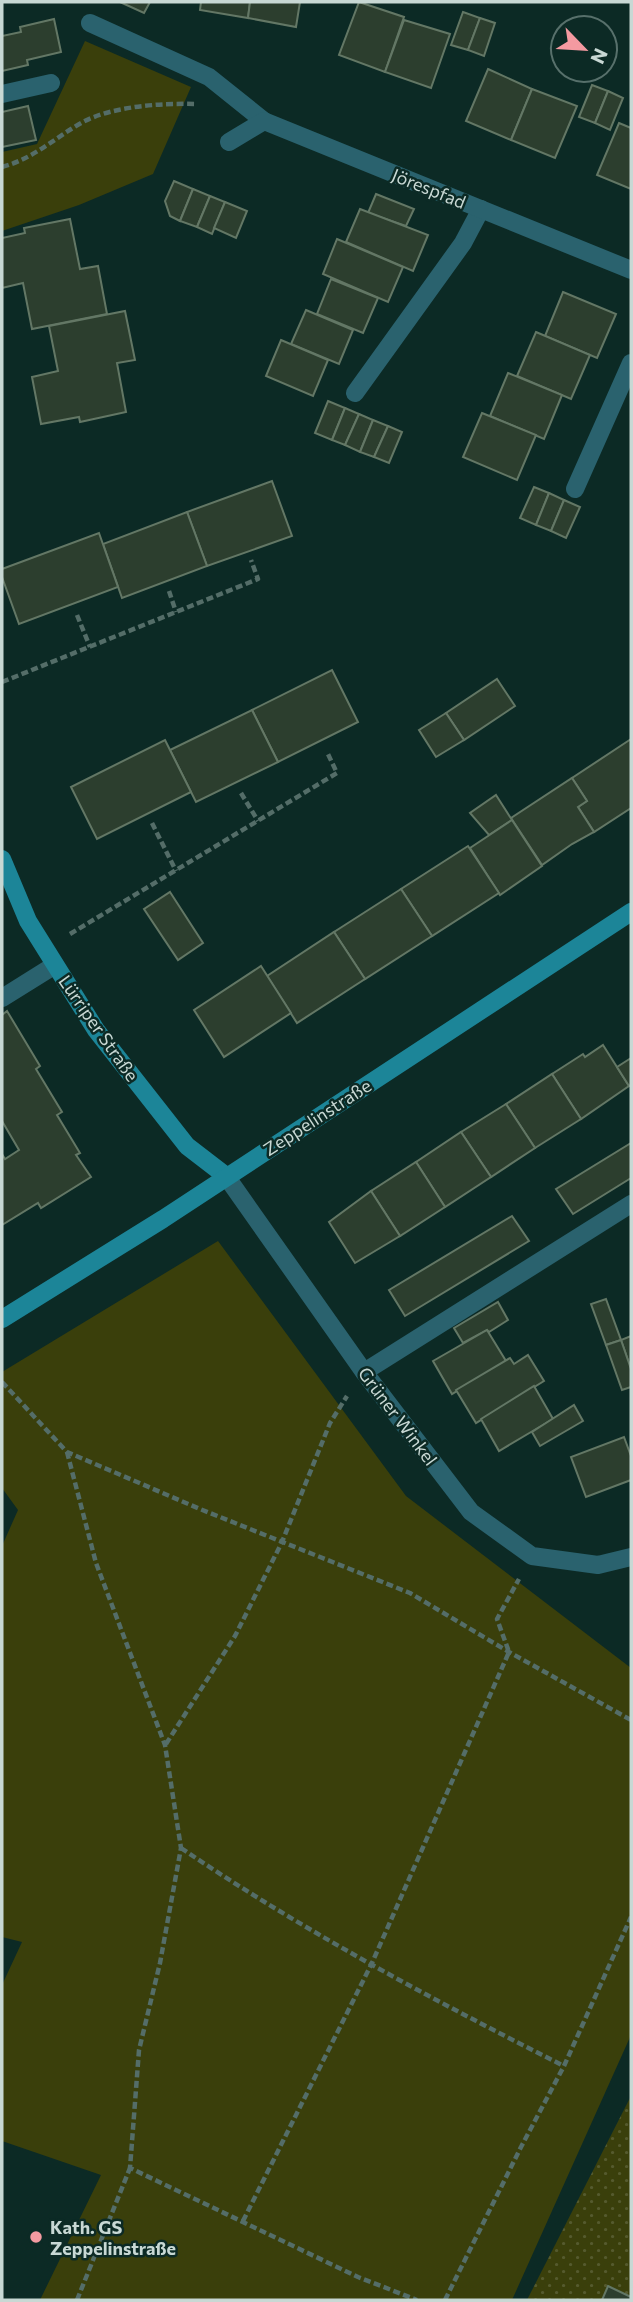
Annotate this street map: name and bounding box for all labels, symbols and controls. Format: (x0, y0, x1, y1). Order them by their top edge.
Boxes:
north arrow (549, 14, 619, 84)
text: N (586, 45, 613, 68)
street label: Jörespfad (389, 163, 469, 213)
street label: Lürriper Straße (54, 971, 144, 1085)
street label: Zeppelinstraße (259, 1074, 375, 1160)
street label: Grüner Winkel (354, 1362, 442, 1470)
place label: Kath. GS Zeppelinstraße (50, 2216, 176, 2259)
marker: Kath. GS Zeppelinstraße (28, 2229, 44, 2245)

